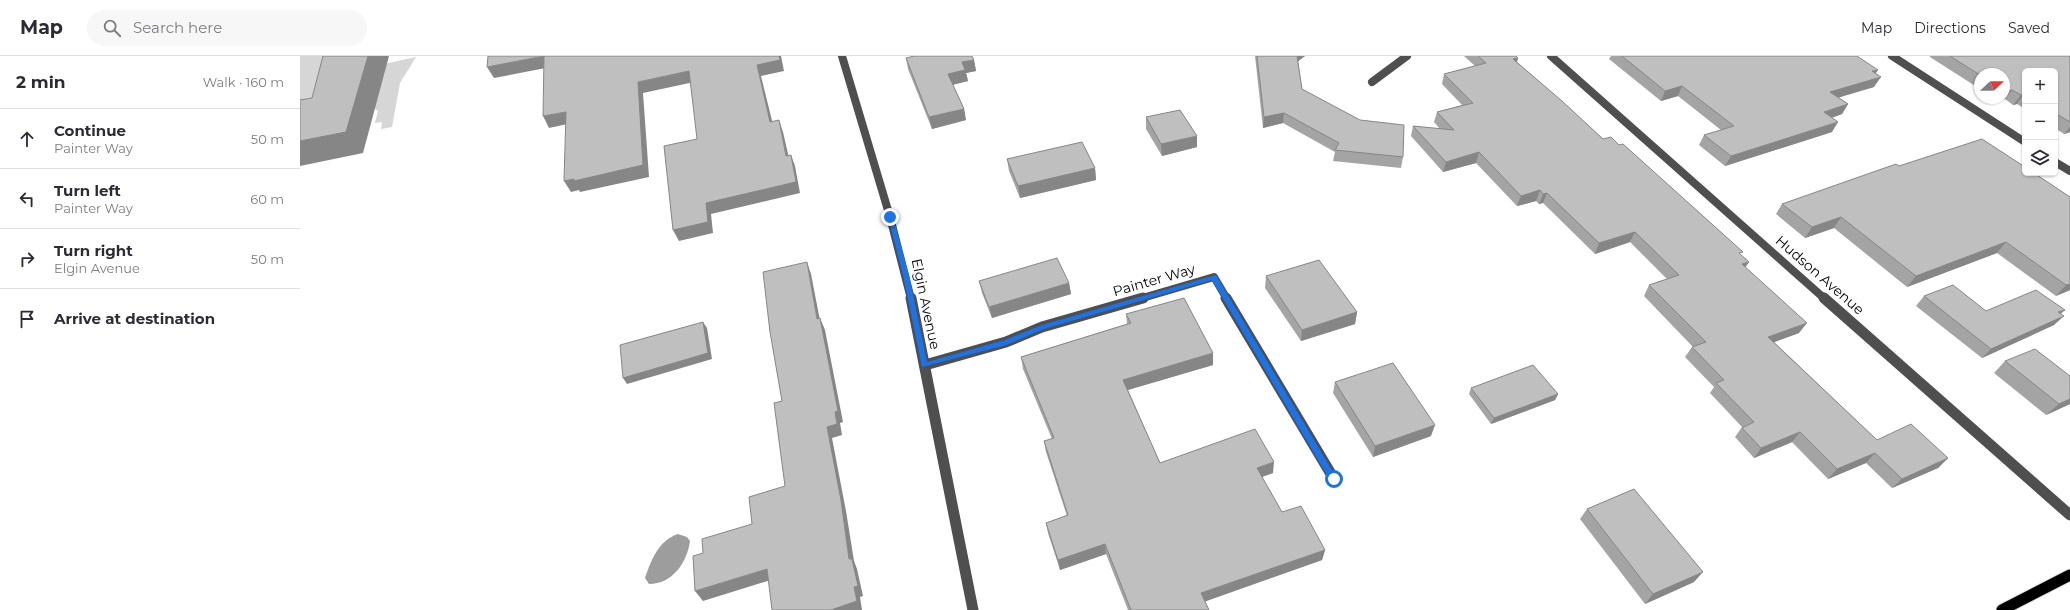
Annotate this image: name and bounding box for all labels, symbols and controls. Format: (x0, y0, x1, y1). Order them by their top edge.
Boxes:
search box (87, 10, 367, 46)
text: Map (20, 16, 63, 39)
icon: search (101, 17, 123, 39)
text: Search here (133, 18, 222, 37)
text: Map (1861, 19, 1892, 37)
text: Directions (1914, 19, 1986, 37)
text: Saved (2008, 19, 2050, 37)
north arrow (1974, 68, 2010, 104)
map controls (2022, 68, 2058, 176)
button: + (2022, 68, 2058, 104)
text: 2 min (16, 72, 66, 92)
text: Walk · 160 m (203, 74, 284, 90)
button: − (2022, 104, 2058, 140)
text: Continue (54, 121, 126, 140)
icon: ahead (16, 128, 38, 150)
text: 50 m (251, 131, 284, 147)
text: Painter Way (54, 140, 133, 156)
button: layers (2022, 140, 2058, 176)
text: Turn left (54, 181, 121, 200)
icon: left (16, 188, 38, 210)
text: 60 m (250, 191, 284, 207)
text: Painter Way (54, 200, 133, 216)
route end (881, 208, 899, 226)
street label: Hudson Avenue (1772, 232, 1868, 318)
text: Turn right (54, 241, 133, 260)
icon: right (16, 248, 38, 270)
text: 50 m (251, 251, 284, 267)
street label: Elgin Avenue (908, 257, 944, 351)
text: Elgin Avenue (54, 260, 140, 276)
street label: Painter Way (1111, 260, 1198, 300)
icon: arrive (16, 308, 38, 330)
text: Arrive at destination (54, 309, 215, 328)
route start (1325, 470, 1343, 488)

